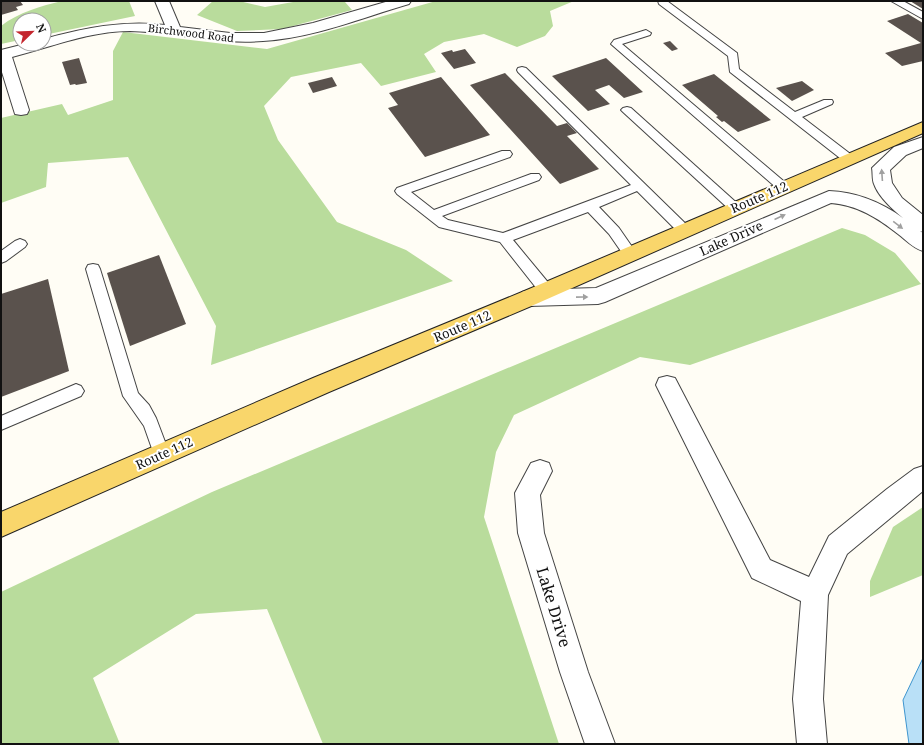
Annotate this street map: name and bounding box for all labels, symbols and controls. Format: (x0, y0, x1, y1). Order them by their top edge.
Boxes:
north arrow (12, 12, 52, 52)
street label: Birchwood Road (147, 20, 235, 45)
text: N (33, 21, 50, 35)
one-way arrow (879, 168, 885, 181)
street label: Route 112 (727, 177, 791, 217)
one-way arrow (774, 214, 786, 220)
street label: Lake Drive (697, 216, 765, 260)
one-way arrow (893, 221, 903, 229)
one-way arrow (576, 294, 589, 300)
street label: Route 112 (430, 306, 494, 346)
street label: Route 112 (132, 432, 196, 474)
street label: Lake Drive (531, 564, 577, 650)

